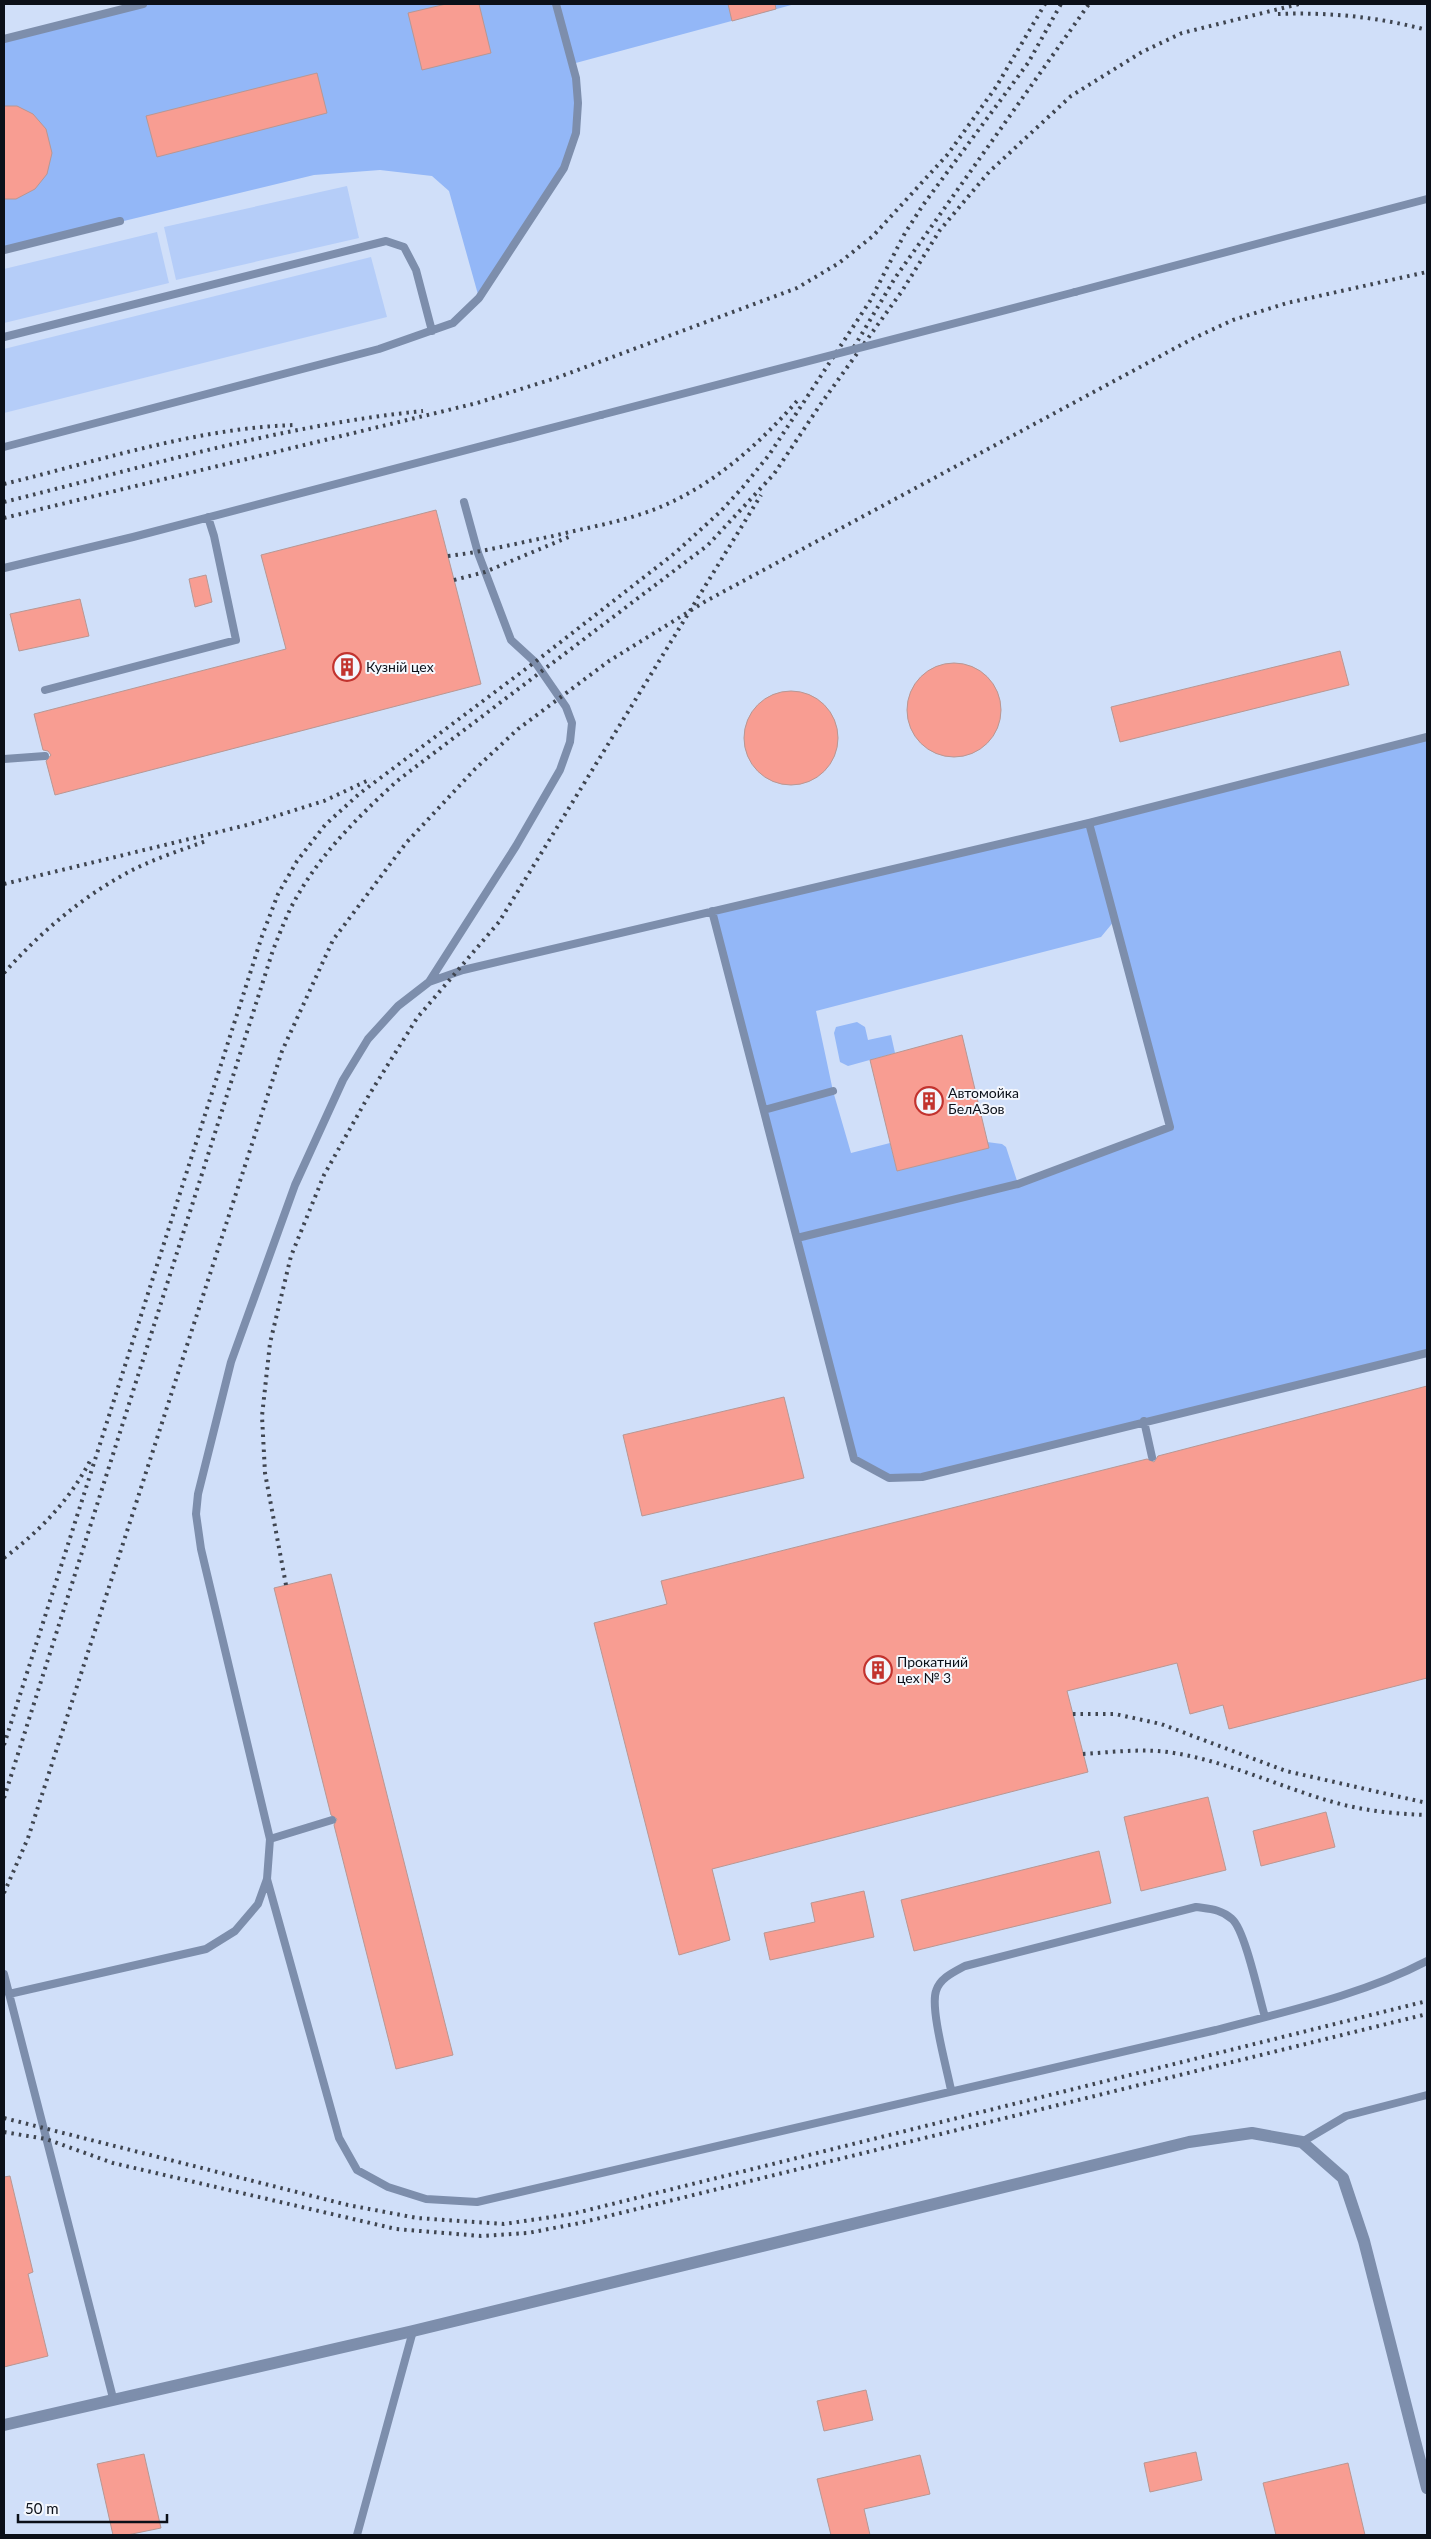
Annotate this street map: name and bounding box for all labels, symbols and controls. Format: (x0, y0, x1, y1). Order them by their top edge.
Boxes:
building icon: Кузній цех (332, 652, 362, 682)
place label: Кузній цех (366, 658, 434, 675)
place label: Автомойка БелАЗов (948, 1084, 1019, 1117)
building icon: Автомойка БелАЗов (914, 1086, 944, 1116)
place label: Прокатний цех № 3 (897, 1653, 968, 1686)
building icon: Прокатний цех № 3 (863, 1655, 893, 1685)
scale bar (18, 2492, 166, 2524)
text: 50 m (25, 2499, 59, 2517)

